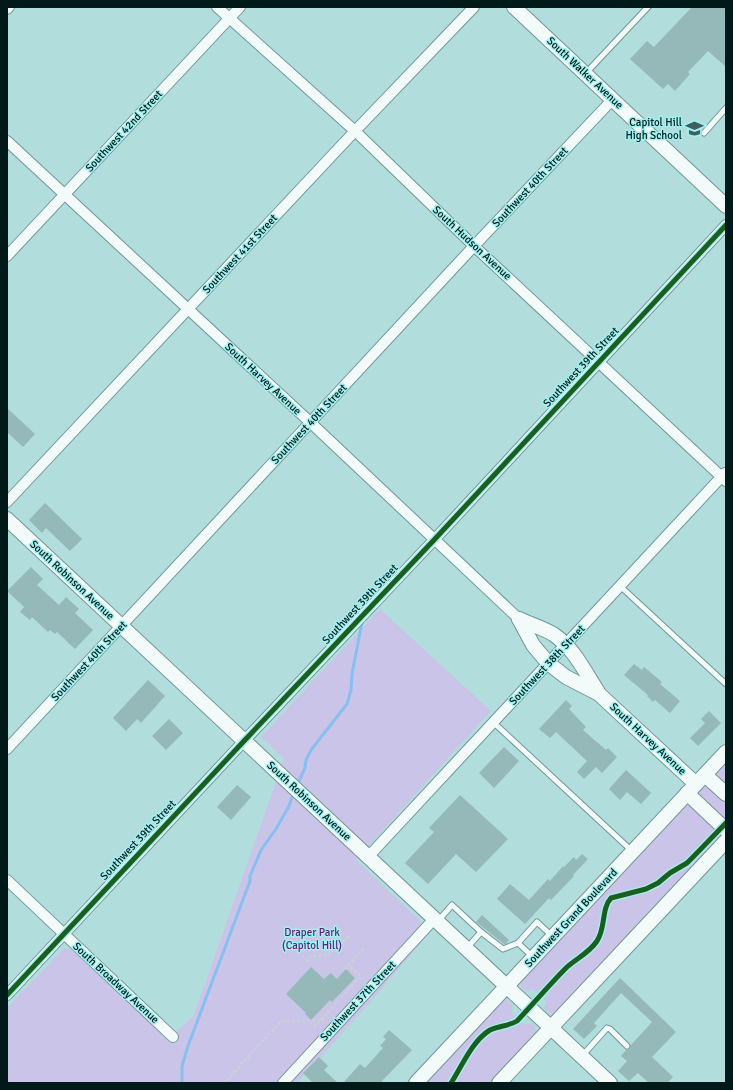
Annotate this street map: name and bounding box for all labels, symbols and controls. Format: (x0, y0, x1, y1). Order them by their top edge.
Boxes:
street label: South Walker Avenue (544, 34, 626, 112)
street label: Southwest 42nd Street (83, 87, 165, 174)
place label: Capitol Hill High School (625, 116, 682, 142)
school or university icon: Capitol Hill High School (685, 118, 705, 138)
street label: Southwest 40th Street (490, 144, 571, 230)
street label: South Hudson Avenue (430, 203, 514, 283)
street label: Southwest 41st Street (200, 212, 280, 296)
street label: Southwest 39th Street (541, 324, 622, 410)
street label: South Harvey Avenue (222, 340, 304, 418)
street label: Southwest 40th Street (269, 381, 350, 467)
street label: South Robinson Avenue (27, 538, 117, 622)
street label: Southwest 39th Street (320, 561, 401, 647)
street label: Southwest 40th Street (49, 618, 130, 704)
street label: Southwest 38th Street (507, 622, 588, 708)
street label: South Harvey Avenue (607, 700, 689, 778)
street label: South Robinson Avenue (264, 759, 354, 843)
street label: Southwest 39th Street (98, 797, 179, 883)
street label: Southwest Grand Boulevard (522, 866, 620, 970)
park label: Draper Park (Capitol Hill) (282, 926, 342, 952)
street label: South Broadway Avenue (70, 940, 162, 1026)
street label: Southwest 37th Street (318, 958, 399, 1044)

